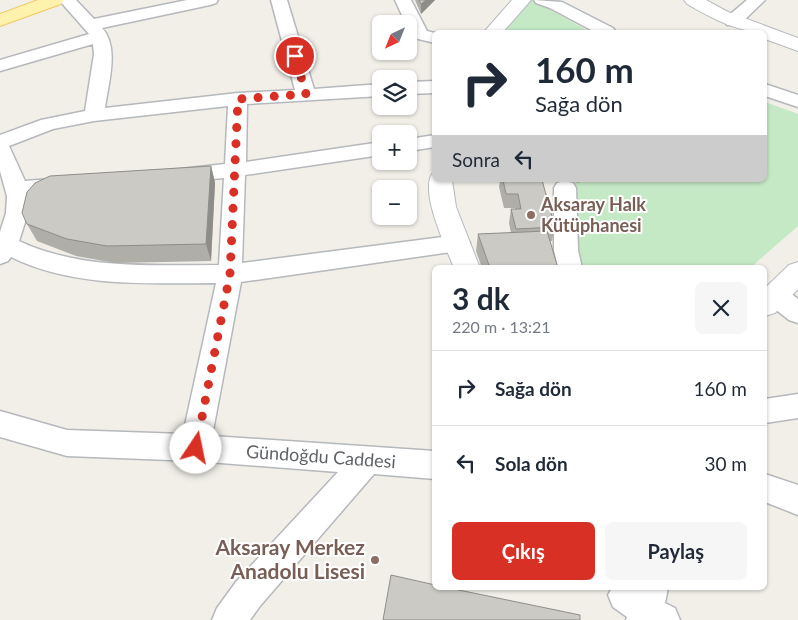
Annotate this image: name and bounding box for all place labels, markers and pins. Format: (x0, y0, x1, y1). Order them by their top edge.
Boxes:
pin (274, 35, 316, 77)
place label: Aksaray Halk Kütüphanesi (540, 193, 646, 236)
marker: Aksaray Halk Kütüphanesi (525, 209, 537, 221)
place label: Aksaray Merkez Anadolu Lisesi (215, 534, 365, 583)
marker: Aksaray Merkez Anadolu Lisesi (369, 554, 381, 566)

